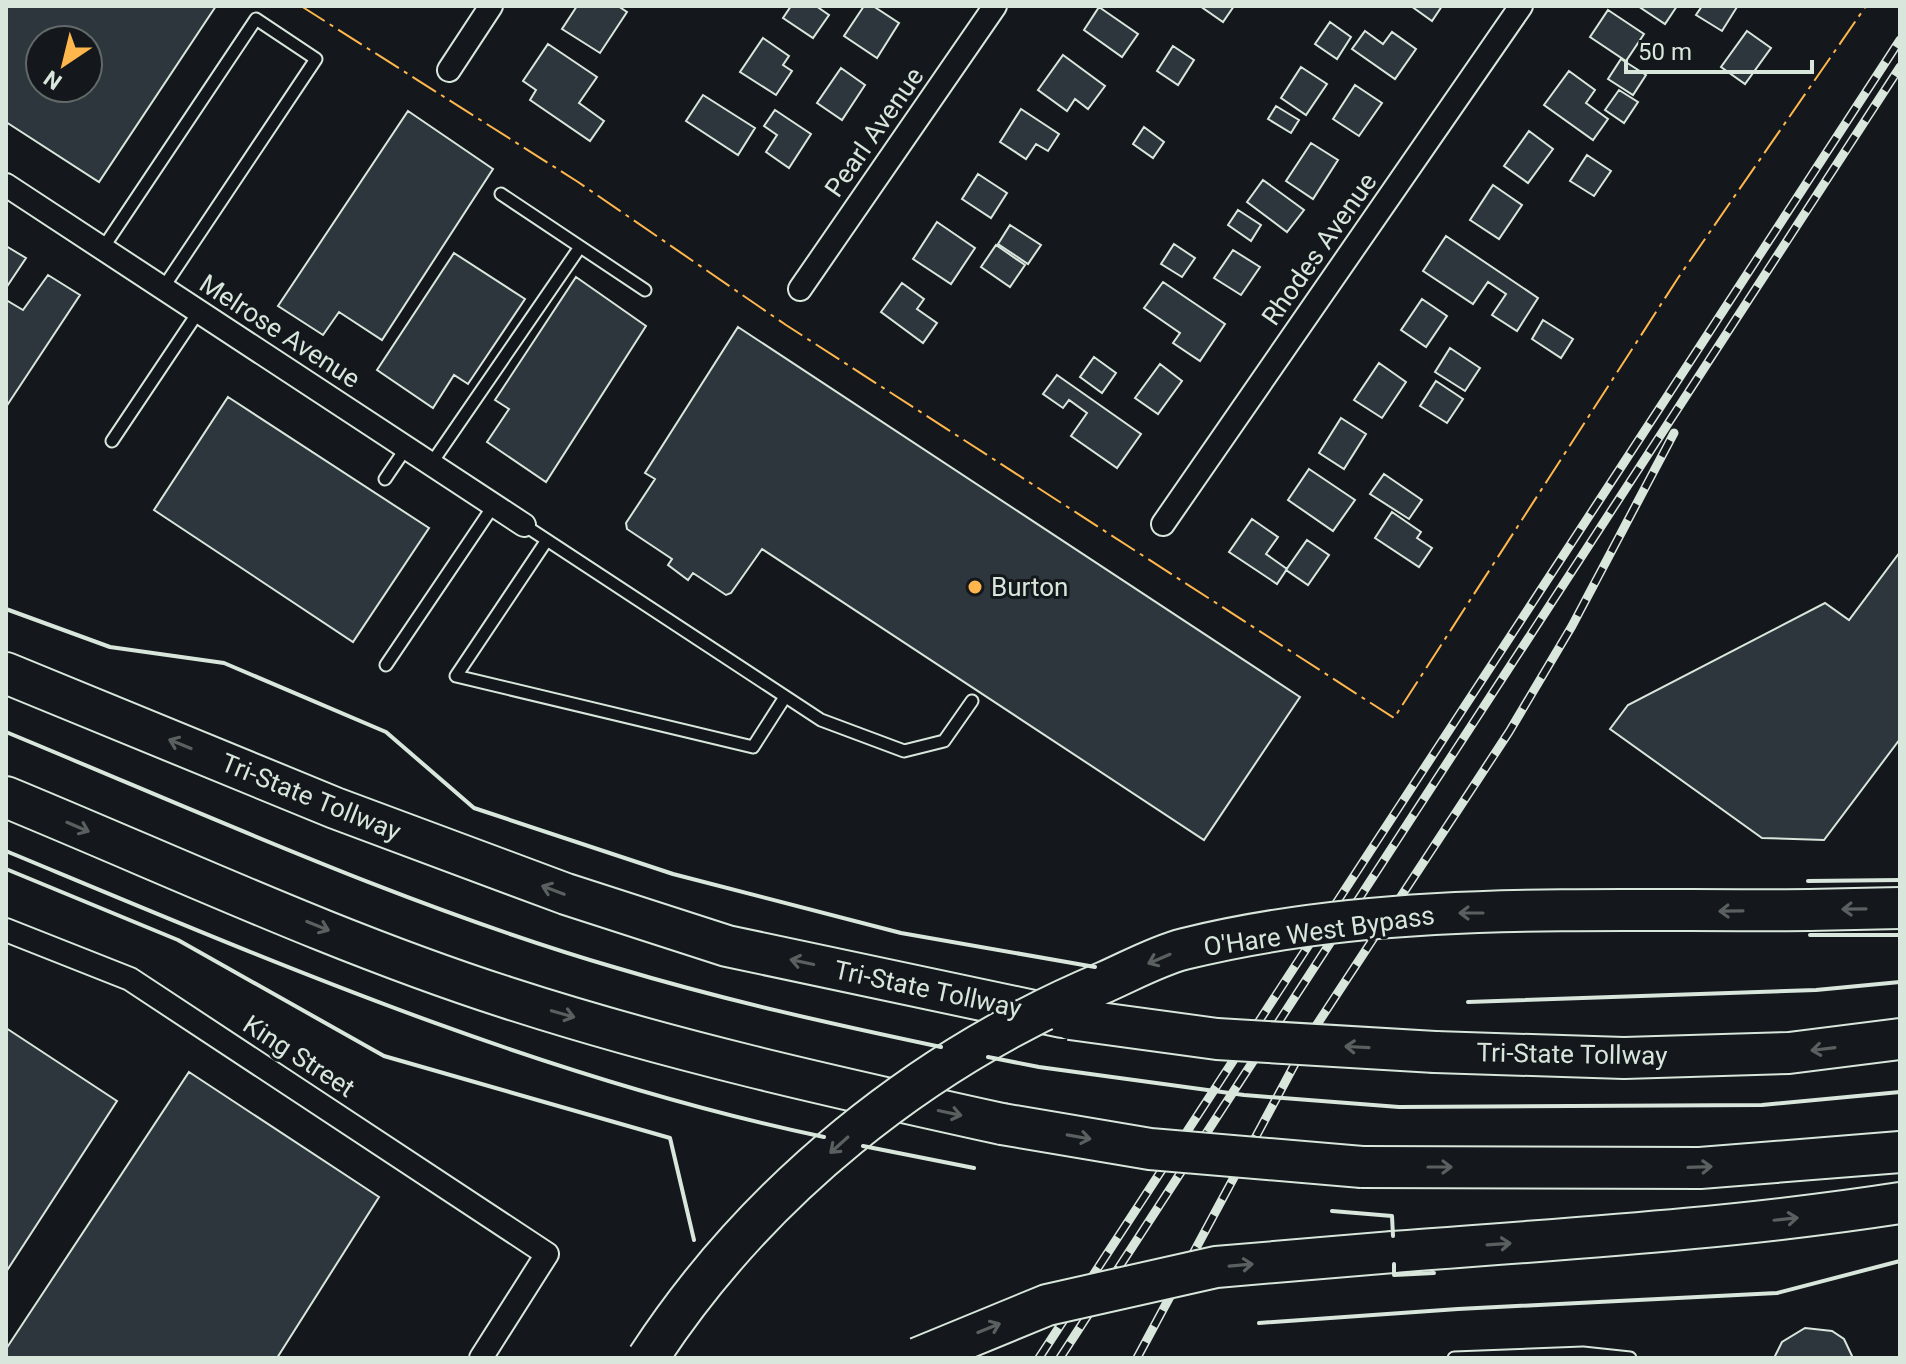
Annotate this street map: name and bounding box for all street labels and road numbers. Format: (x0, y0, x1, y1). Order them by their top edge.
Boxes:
street label: Pearl Avenue (818, 62, 930, 202)
street label: Rhodes Avenue (1256, 167, 1382, 331)
street label: Melrose Avenue (194, 268, 366, 394)
street label: Tri-State Tollway (217, 747, 405, 847)
street label: O'Hare West Bypass (1202, 900, 1436, 962)
street label: Tri-State Tollway (832, 954, 1024, 1024)
street label: King Street (238, 1009, 360, 1103)
street label: Tri-State Tollway (1476, 1037, 1668, 1071)

